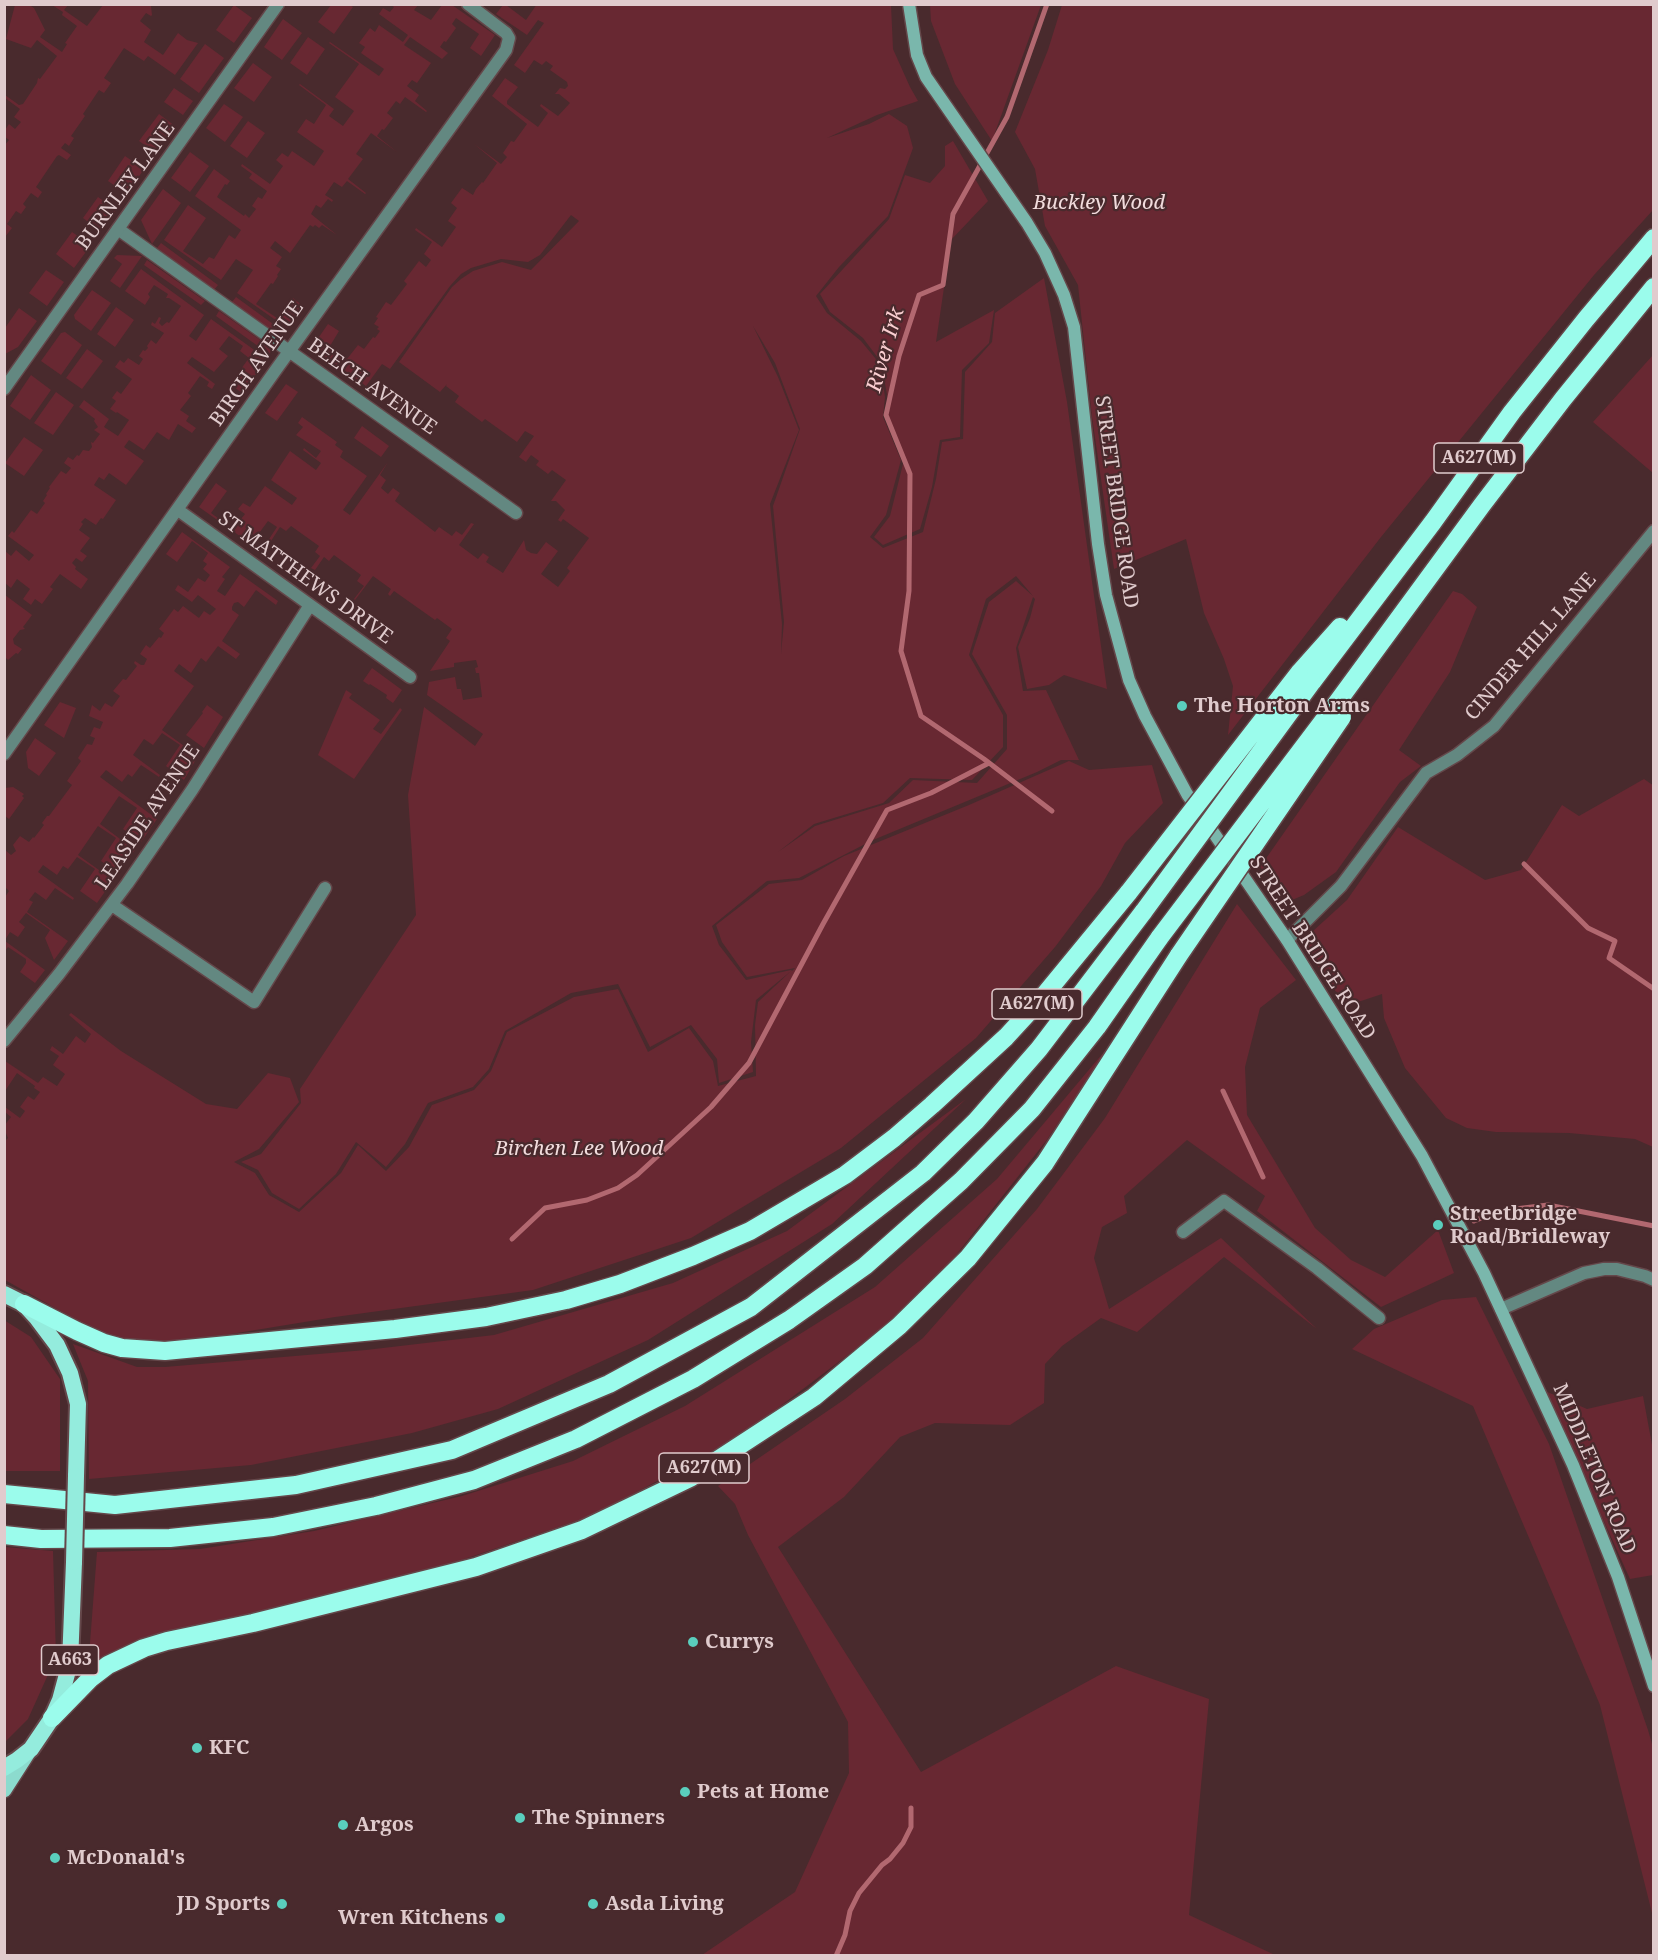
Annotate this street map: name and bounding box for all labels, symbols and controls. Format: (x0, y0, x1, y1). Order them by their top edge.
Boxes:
street label: BURNLEY LANE (72, 117, 180, 255)
park label: Buckley Wood (1033, 191, 1165, 215)
street label: BIRCH AVENUE (205, 297, 309, 431)
water label: River Irk (862, 305, 910, 395)
street label: BEECH AVENUE (303, 334, 441, 440)
street label: STREET BRIDGE ROAD (1089, 394, 1143, 610)
road number: A627(M) (1434, 443, 1524, 473)
street label: ST MATTHEWS DRIVE (213, 507, 397, 649)
street label: CINDER HILL LANE (1460, 568, 1602, 726)
place label: The Horton Arms (1194, 694, 1370, 718)
marker: The Horton Arms (1175, 699, 1189, 713)
street label: LEASIDE AVENUE (91, 740, 205, 894)
street label: STREET BRIDGE ROAD (1244, 852, 1380, 1044)
road number: A627(M) (992, 989, 1082, 1019)
park label: Birchen Lee Wood (495, 1137, 663, 1161)
place label: Streetbridge Road/Bridleway (1450, 1202, 1610, 1249)
marker: Streetbridge Road/Bridleway (1431, 1218, 1445, 1232)
street label: MIDDLETON ROAD (1547, 1380, 1641, 1558)
road number: A627(M) (659, 1453, 749, 1483)
place label: Currys (705, 1630, 774, 1654)
marker: Currys (686, 1635, 700, 1649)
road number: A663 (42, 1645, 98, 1675)
place label: KFC (209, 1736, 249, 1760)
marker: KFC (190, 1741, 204, 1755)
place label: Pets at Home (697, 1780, 829, 1804)
marker: Pets at Home (678, 1785, 692, 1799)
place label: The Spinners (532, 1806, 665, 1830)
marker: The Spinners (513, 1811, 527, 1825)
place label: Argos (355, 1813, 414, 1837)
marker: Argos (336, 1818, 350, 1832)
place label: McDonald's (67, 1846, 185, 1870)
marker: McDonald's (48, 1851, 62, 1865)
place label: JD Sports (177, 1892, 270, 1916)
place label: Asda Living (605, 1892, 724, 1916)
marker: JD Sports (275, 1897, 289, 1911)
marker: Asda Living (586, 1897, 600, 1911)
place label: Wren Kitchens (338, 1906, 488, 1930)
marker: Wren Kitchens (493, 1911, 507, 1925)

